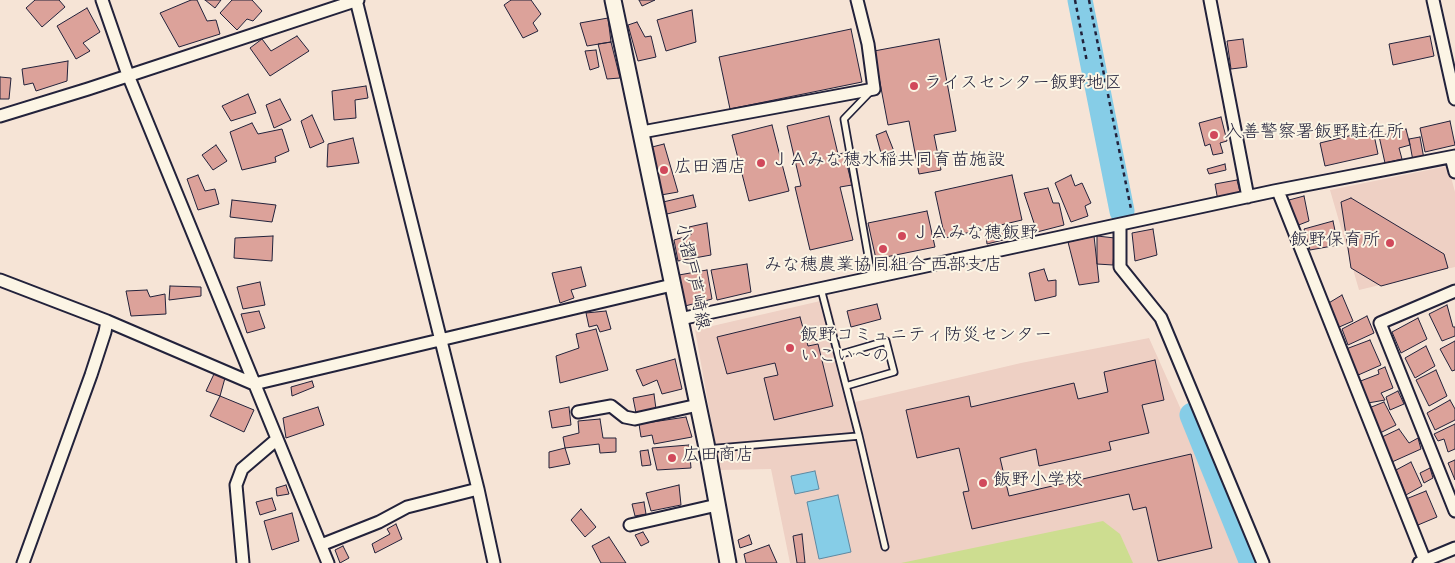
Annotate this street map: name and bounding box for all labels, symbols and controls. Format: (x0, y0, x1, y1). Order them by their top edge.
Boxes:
place label: ライスセンター飯野地区 (924, 75, 1122, 97)
marker: ライスセンター飯野地区 (908, 80, 920, 92)
place label: 入善警察署飯野駐在所 (1224, 124, 1404, 146)
marker: 入善警察署飯野駐在所 (1208, 129, 1220, 141)
place label: ＪＡみな穂水稲共同育苗施設 (771, 152, 1005, 174)
marker: ＪＡみな穂水稲共同育苗施設 (755, 157, 767, 169)
place label: 広田酒店 (674, 159, 746, 181)
marker: 広田酒店 (658, 164, 670, 176)
street label: 小摺戸芦崎線 (668, 222, 712, 332)
place label: ＪＡみな穂飯野 (912, 225, 1038, 247)
marker: ＪＡみな穂飯野 (896, 230, 908, 242)
place label: 飯野保育所 (1290, 232, 1380, 254)
marker: 飯野保育所 (1384, 237, 1396, 249)
marker: みな穂農業協同組合 西部支店 (877, 243, 889, 255)
place label: みな穂農業協同組合 西部支店 (764, 257, 1002, 279)
place label: 飯野コミュニティ防災センター いこい～の (800, 327, 1052, 369)
marker: 飯野コミュニティ防災センター いこい～の (784, 342, 796, 354)
place label: 広田商店 (682, 447, 754, 469)
marker: 広田商店 (666, 452, 678, 464)
place label: 飯野小学校 (993, 472, 1083, 494)
marker: 飯野小学校 (977, 477, 989, 489)

